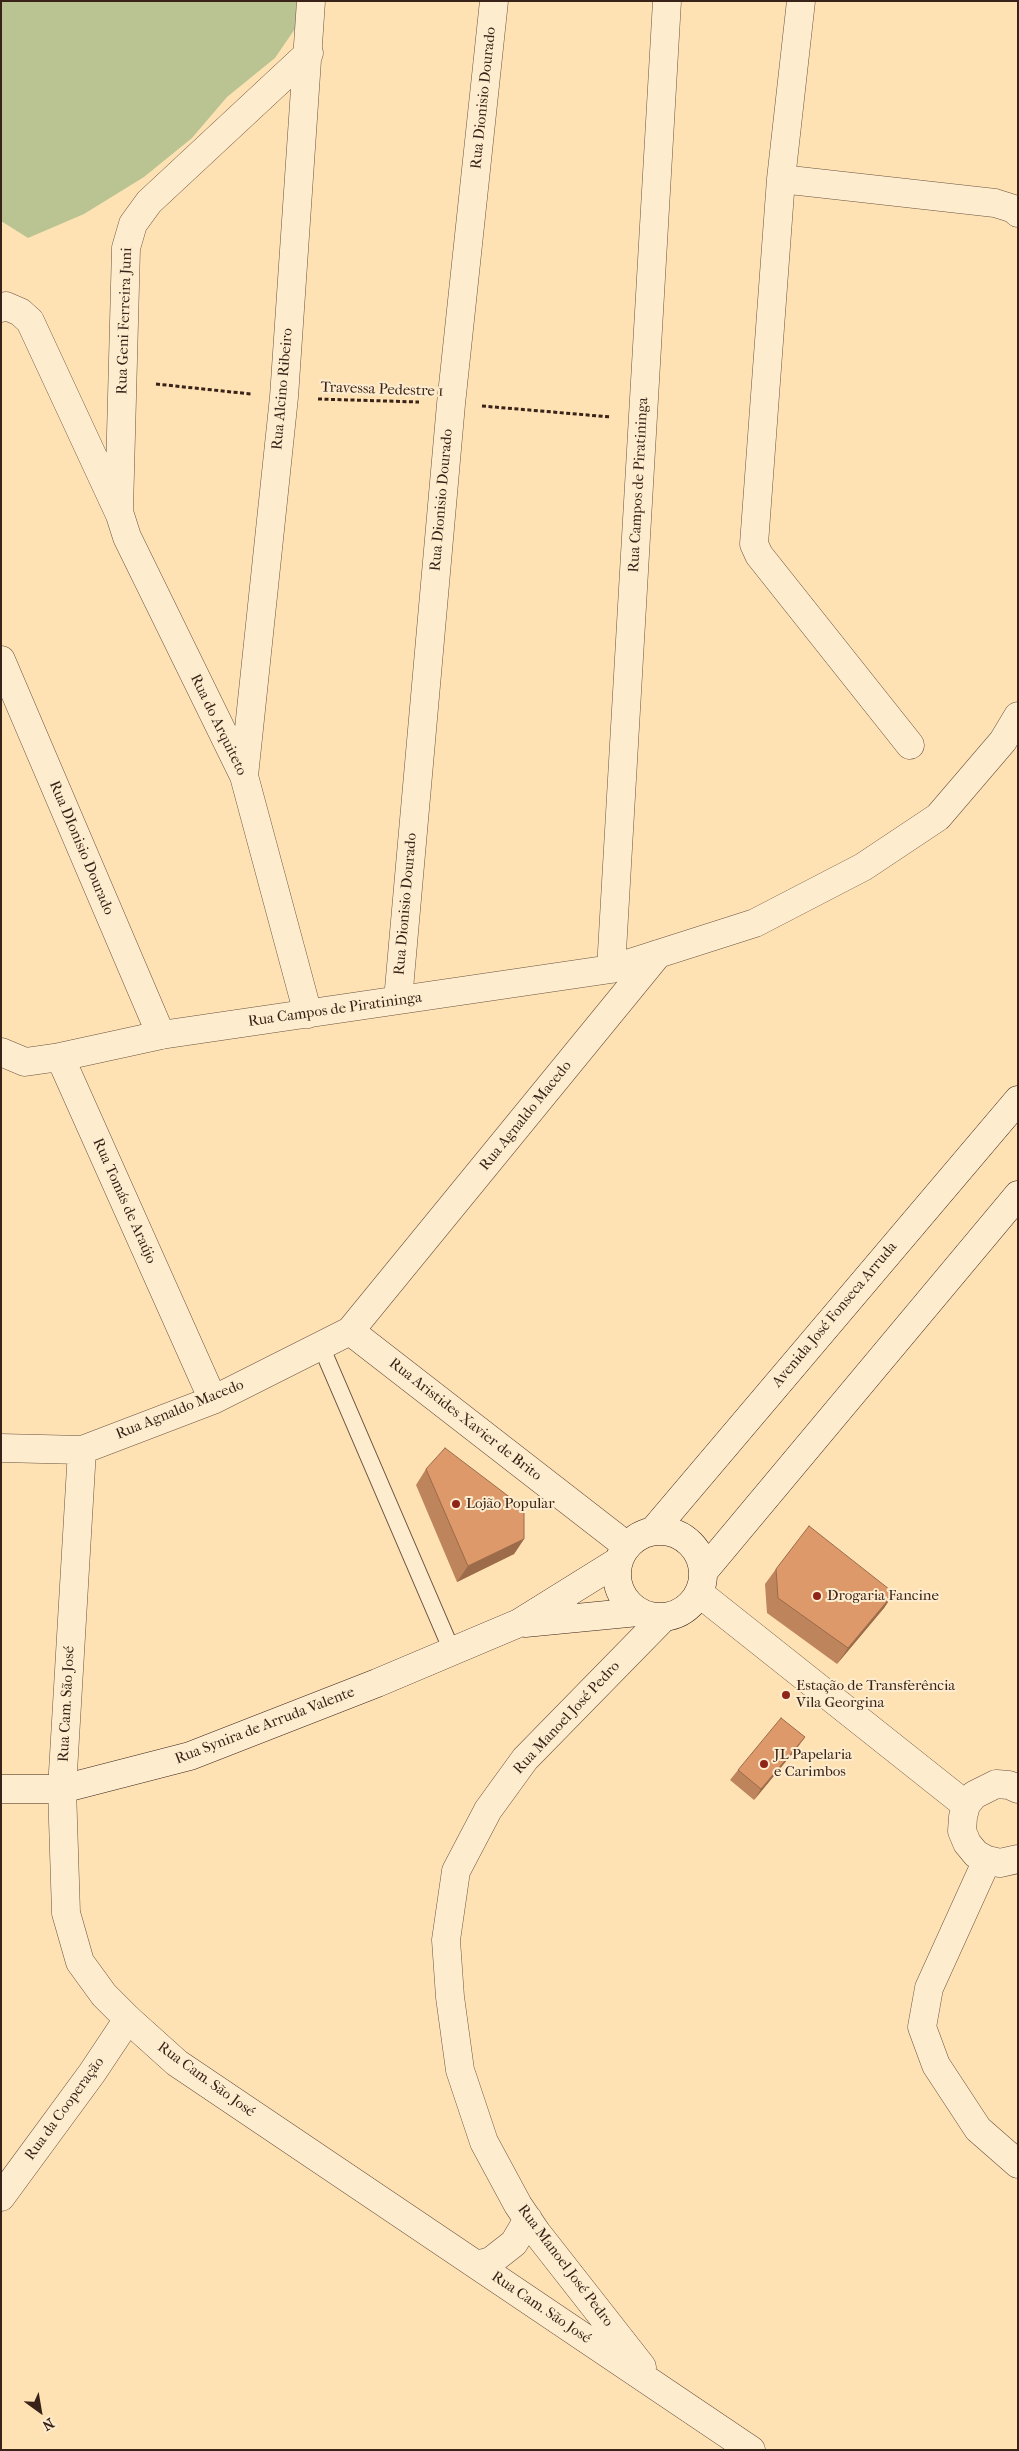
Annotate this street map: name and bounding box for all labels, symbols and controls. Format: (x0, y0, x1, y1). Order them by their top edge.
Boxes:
street label: Rua Dionisio Dourado (468, 26, 500, 170)
street label: Rua Geni Ferreira Juni (113, 247, 137, 395)
street label: Rua Alcino Ribeiro (269, 327, 297, 451)
street label: Travessa Pedestre 1 (320, 379, 444, 401)
street label: Rua Campos de Piratininga (625, 397, 653, 573)
street label: Rua Dionisio Dourado (427, 428, 457, 572)
street label: Rua do Arquiteto (186, 671, 250, 779)
street label: Rua DIonisio Dourado (45, 778, 117, 918)
street label: Rua Dionisio Dourado (391, 832, 421, 976)
street label: Rua Campos de Piratininga (247, 989, 423, 1031)
street label: Rua Agnaldo Macedo (476, 1057, 576, 1175)
street label: Rua Tomás de Araújo (88, 1136, 160, 1266)
street label: Avenida José Fonseca Arruda (769, 1239, 901, 1391)
street label: Rua Aristides Xavier de Brito (385, 1355, 545, 1485)
street label: Rua Agnaldo Macedo (113, 1376, 247, 1444)
place label: Lojão Popular (466, 1495, 555, 1513)
marker: Lojão Popular (450, 1498, 462, 1510)
place label: Drogaria Fancine (827, 1587, 939, 1605)
marker: Drogaria Fancine (811, 1590, 823, 1602)
street label: Rua Cam. São José (55, 1645, 79, 1763)
street label: Rua Manoel José Pedro (510, 1658, 624, 1778)
place label: Estação de Transferência Vila Georgina (796, 1677, 955, 1712)
street label: Rua Synira de Arruda Valente (173, 1683, 357, 1769)
marker: Estação de Transferência Vila Georgina (780, 1689, 792, 1701)
place label: JL Papelaria e Carimbos (774, 1746, 852, 1781)
marker: JL Papelaria e Carimbos (758, 1758, 770, 1770)
street label: Rua Cam. São José (154, 2039, 258, 2121)
street label: Rua da Cooperação (22, 2054, 108, 2164)
street label: Rua Manoel José Pedro (513, 2201, 617, 2331)
street label: Rua Cam. São José (488, 2268, 594, 2348)
north arrow (15, 2386, 65, 2436)
text: N (39, 2414, 57, 2434)

